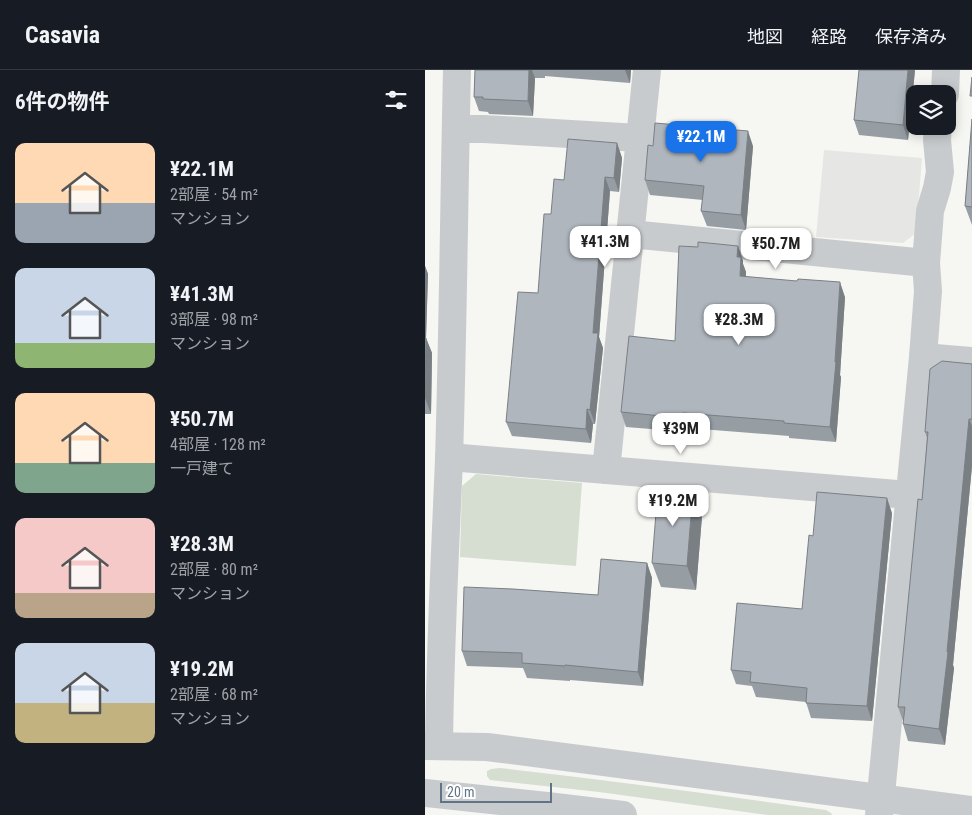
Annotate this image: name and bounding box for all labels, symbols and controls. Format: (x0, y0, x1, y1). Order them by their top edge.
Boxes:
text: Casavia (25, 21, 100, 49)
text: 地図 (747, 26, 783, 47)
text: 経路 (811, 26, 847, 47)
text: 保存済み (875, 26, 947, 47)
map controls (906, 85, 956, 135)
button: layers (906, 85, 956, 135)
icon: filters (382, 86, 410, 114)
text: 6件の物件 (15, 90, 110, 114)
pin: ¥22.1M (660, 121, 742, 163)
text: ¥22.1M (677, 127, 725, 146)
text: ¥22.1M (170, 157, 234, 181)
icon: home (55, 163, 115, 223)
text: 2部屋 · 54 m² (170, 185, 258, 204)
text: マンション (170, 209, 250, 228)
pin: ¥41.3M (564, 226, 646, 268)
pin: ¥50.7M (735, 228, 817, 270)
text: ¥41.3M (581, 232, 629, 251)
text: ¥50.7M (752, 234, 800, 253)
text: ¥41.3M (170, 282, 234, 306)
icon: home (55, 288, 115, 348)
pin: ¥28.3M (698, 304, 780, 346)
text: 3部屋 · 98 m² (170, 310, 258, 329)
text: ¥28.3M (715, 310, 763, 329)
text: マンション (170, 334, 250, 353)
text: ¥50.7M (170, 407, 234, 431)
pin: ¥39M (651, 412, 711, 455)
icon: home (55, 413, 115, 473)
text: ¥39M (663, 419, 699, 438)
text: 4部屋 · 128 m² (170, 435, 266, 454)
text: 一戸建て (170, 459, 234, 478)
pin: ¥19.2M (632, 484, 714, 527)
text: ¥19.2M (649, 491, 697, 510)
text: ¥28.3M (170, 532, 234, 556)
icon: home (55, 538, 115, 598)
text: 2部屋 · 80 m² (170, 560, 258, 579)
text: マンション (170, 584, 250, 603)
text: ¥19.2M (170, 657, 234, 681)
icon: home (55, 663, 115, 723)
text: 2部屋 · 68 m² (170, 685, 258, 704)
text: マンション (170, 709, 250, 728)
scale bar (440, 780, 553, 803)
text: 20 m (447, 784, 475, 800)

